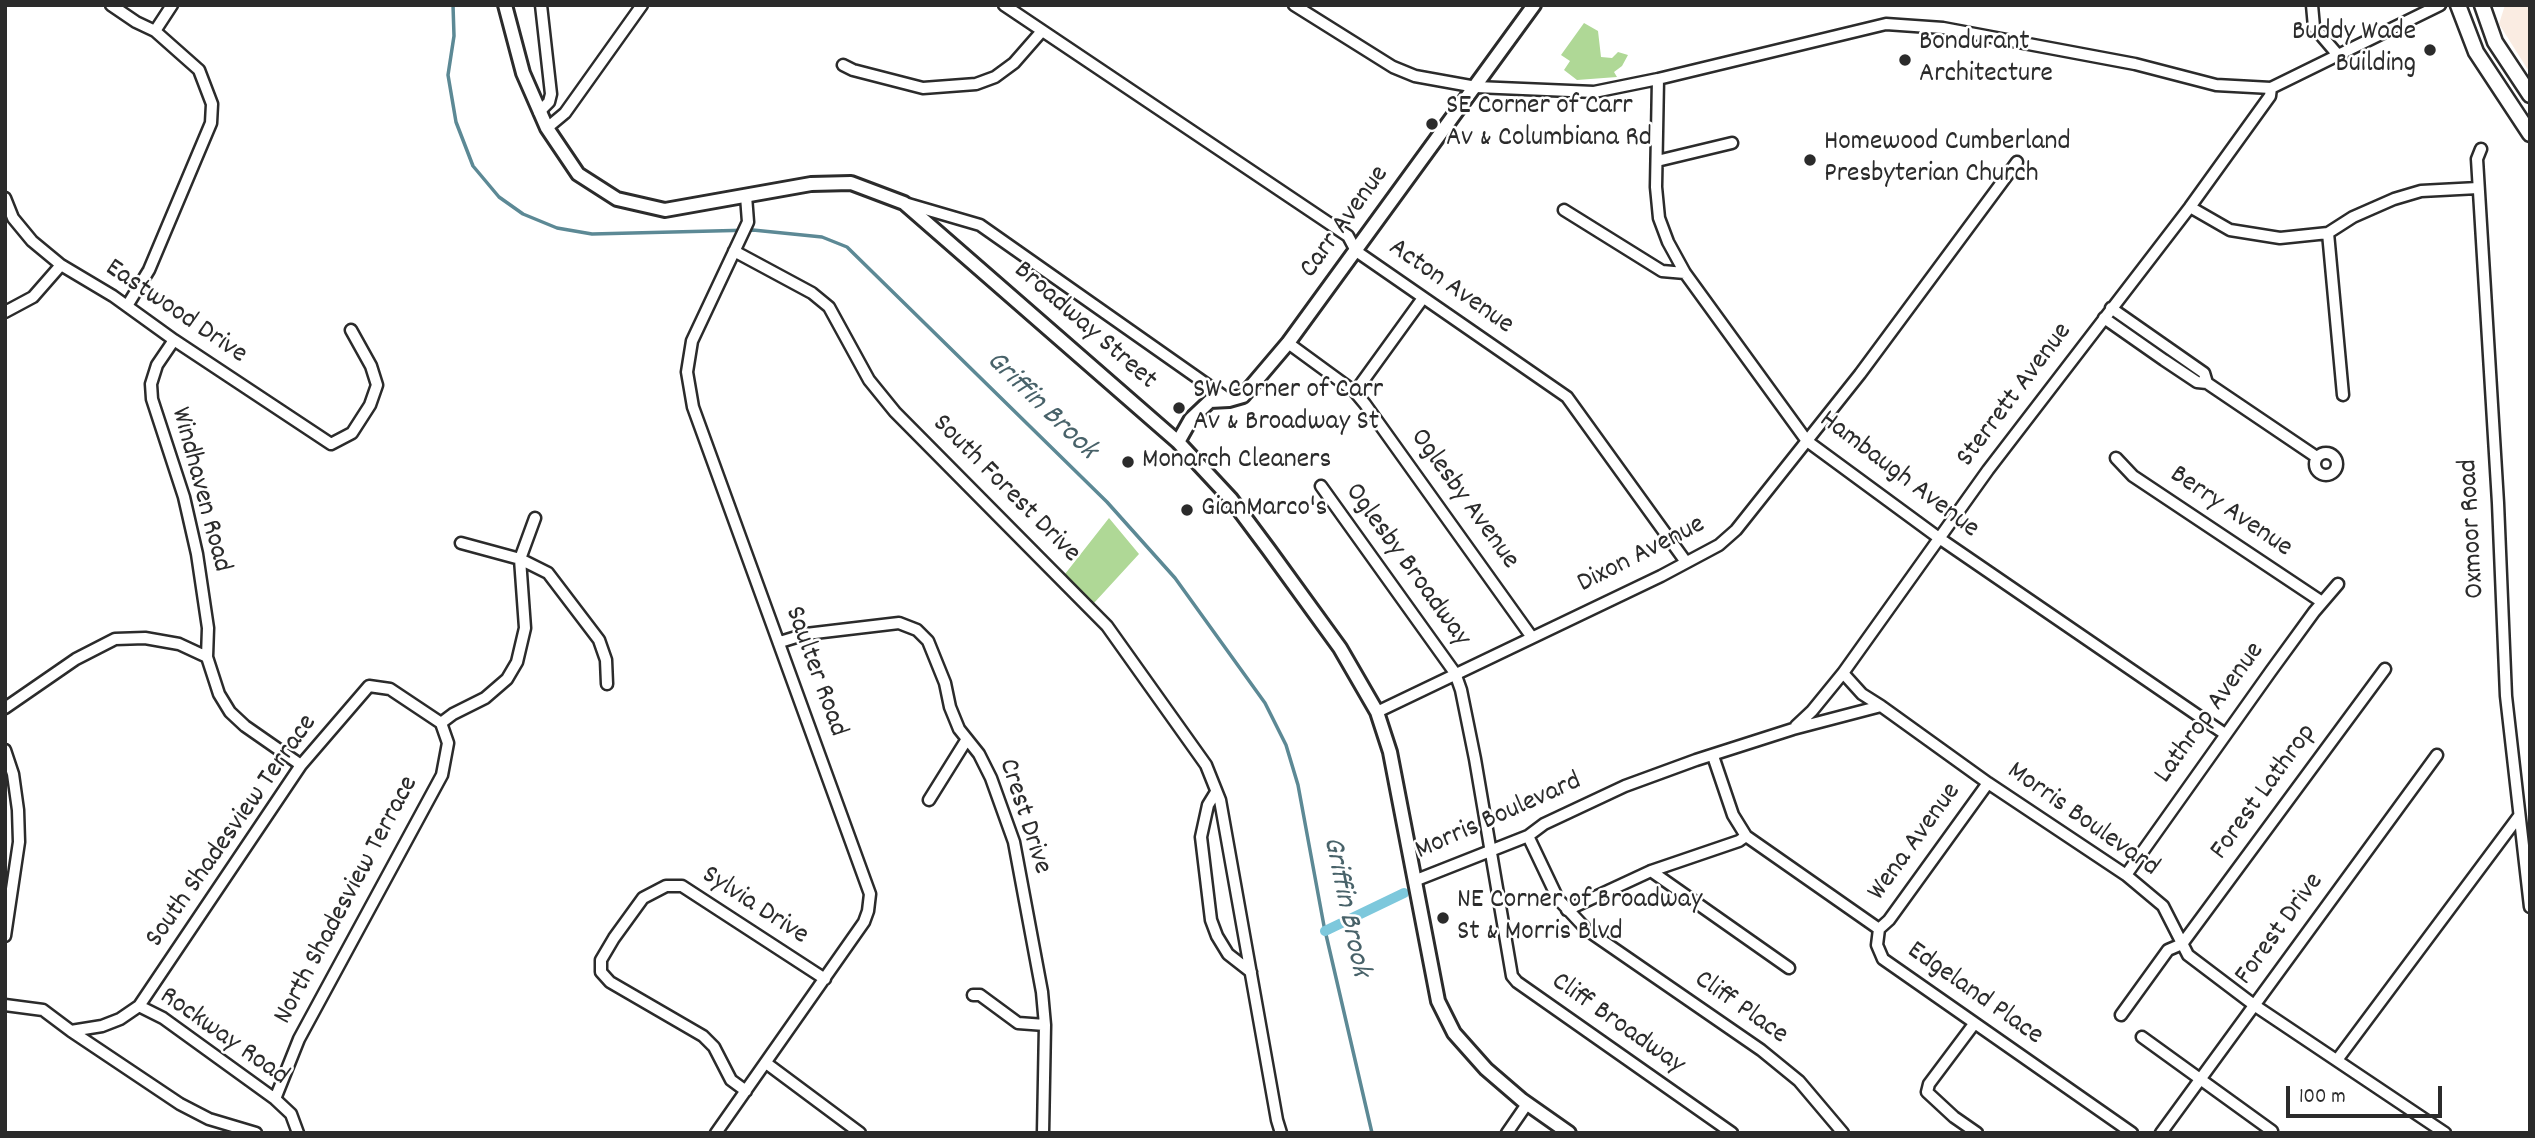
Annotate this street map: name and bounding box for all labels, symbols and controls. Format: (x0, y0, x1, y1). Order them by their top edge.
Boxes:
place label: Buddy Wade Building (2292, 17, 2416, 83)
place label: Bondurant Architecture (1919, 27, 2053, 93)
marker: Buddy Wade Building (2422, 42, 2438, 58)
marker: Bondurant Architecture (1897, 52, 1913, 68)
place label: SE Corner of Carr Av & Columbiana Rd (1446, 91, 1652, 157)
marker: SE Corner of Carr Av & Columbiana Rd (1424, 116, 1440, 132)
place label: Homewood Cumberland Presbyterian Church (1824, 127, 2071, 193)
marker: Homewood Cumberland Presbyterian Church (1802, 152, 1818, 168)
street label: Carr Avenue (1294, 160, 1398, 286)
street label: Acton Avenue (1381, 233, 1519, 343)
street label: Eastwood Drive (97, 253, 253, 373)
street label: Broadway Street (1005, 255, 1163, 399)
street label: Sterrett Avenue (1951, 317, 2081, 475)
water label: Griffin Brook (976, 345, 1104, 469)
place label: SW Corner of Carr Av & Broadway St (1193, 375, 1383, 441)
marker: SW Corner of Carr Av & Broadway St (1171, 400, 1187, 416)
street label: Windhaven Road (161, 404, 237, 576)
street label: Hambaugh Avenue (1811, 405, 1985, 547)
street label: South Forest Drive (924, 409, 1086, 571)
street label: Oglesby Avenue (1401, 423, 1525, 577)
place label: Monarch Cleaners (1142, 445, 1331, 479)
marker: Monarch Cleaners (1120, 454, 1136, 470)
street label: Oxmoor Road (2454, 458, 2494, 600)
street label: Berry Avenue (2162, 460, 2298, 566)
street label: Oglesby Broadway (1335, 478, 1477, 654)
place label: GianMarco's (1201, 493, 1327, 527)
marker: GianMarco's (1179, 502, 1195, 518)
street label: Dixon Avenue (1573, 510, 1711, 602)
street label: Saulter Road (775, 602, 853, 742)
street label: Lathrop Avenue (2148, 637, 2274, 791)
street label: South Shadesview Terrace (140, 709, 326, 955)
street label: Forest Lathrop (2204, 719, 2326, 867)
street label: Crest Drive (989, 755, 1057, 879)
street label: Morris Boulevard (1999, 756, 2165, 886)
street label: Morris Boulevard (1411, 766, 1587, 870)
street label: North Shadesview Terrace (268, 771, 428, 1031)
street label: Wena Avenue (1862, 778, 1970, 908)
water label: Griffin Brook (1312, 834, 1376, 980)
street label: Sylvia Drive (694, 860, 814, 954)
street label: Forest Drive (2229, 867, 2333, 993)
place label: NE Corner of Broadway St & Morris Blvd (1457, 885, 1702, 951)
marker: NE Corner of Broadway St & Morris Blvd (1435, 910, 1451, 926)
street label: Edgeland Place (1899, 936, 2049, 1054)
street label: Cliff Place (1687, 965, 1793, 1053)
street label: Cliff Broadway (1544, 967, 1690, 1083)
street label: Rockway Road (152, 981, 294, 1095)
scale bar (2290, 1072, 2446, 1116)
text: 100 m (2299, 1083, 2346, 1113)

